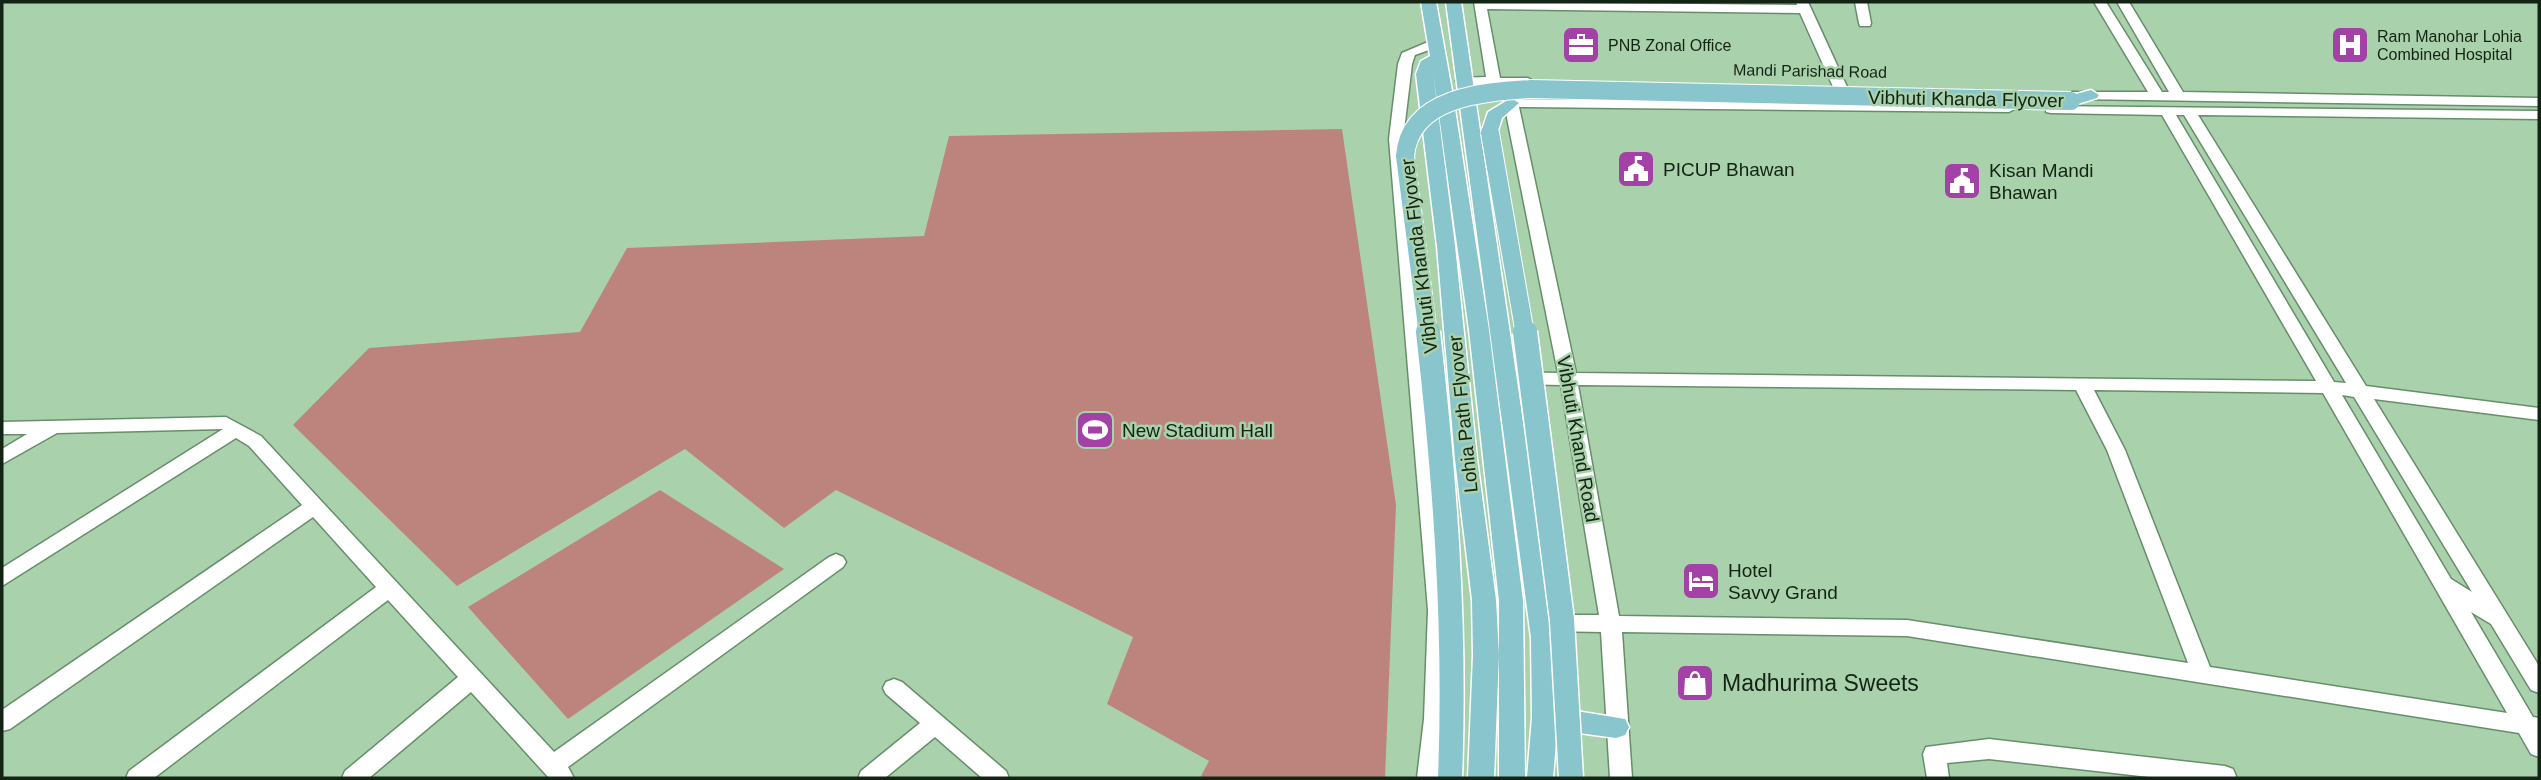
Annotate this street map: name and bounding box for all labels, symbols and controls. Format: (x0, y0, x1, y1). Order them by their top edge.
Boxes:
office icon: PNB Zonal Office (1560, 24, 1602, 66)
hospital icon: Ram Manohar Lohia Combined Hospital (2329, 24, 2371, 66)
place label: Ram Manohar Lohia Combined Hospital (2377, 28, 2522, 63)
place label: PNB Zonal Office (1608, 37, 1731, 54)
street label: Mandi Parishad Road (1733, 61, 1887, 81)
street label: Vibhuti Khanda Flyover (1868, 87, 2065, 111)
public building icon: PICUP Bhawan (1615, 148, 1657, 190)
street label: Vibhuti Khanda Flyover (1397, 157, 1441, 355)
place label: PICUP Bhawan (1663, 159, 1795, 180)
public building icon: Kisan Mandi Bhawan (1941, 160, 1983, 202)
place label: Kisan Mandi Bhawan (1989, 160, 2094, 203)
street label: Lohia Path Flyover (1444, 333, 1482, 494)
street label: Vibhuti Khand Road (1553, 354, 1603, 524)
sports icon: New Stadium Hall (1074, 409, 1116, 451)
place label: New Stadium Hall (1122, 420, 1273, 441)
hotel icon: Hotel Savvy Grand (1680, 560, 1722, 602)
place label: Hotel Savvy Grand (1728, 560, 1838, 603)
shop icon: Madhurima Sweets (1674, 662, 1716, 704)
place label: Madhurima Sweets (1722, 670, 1919, 696)

